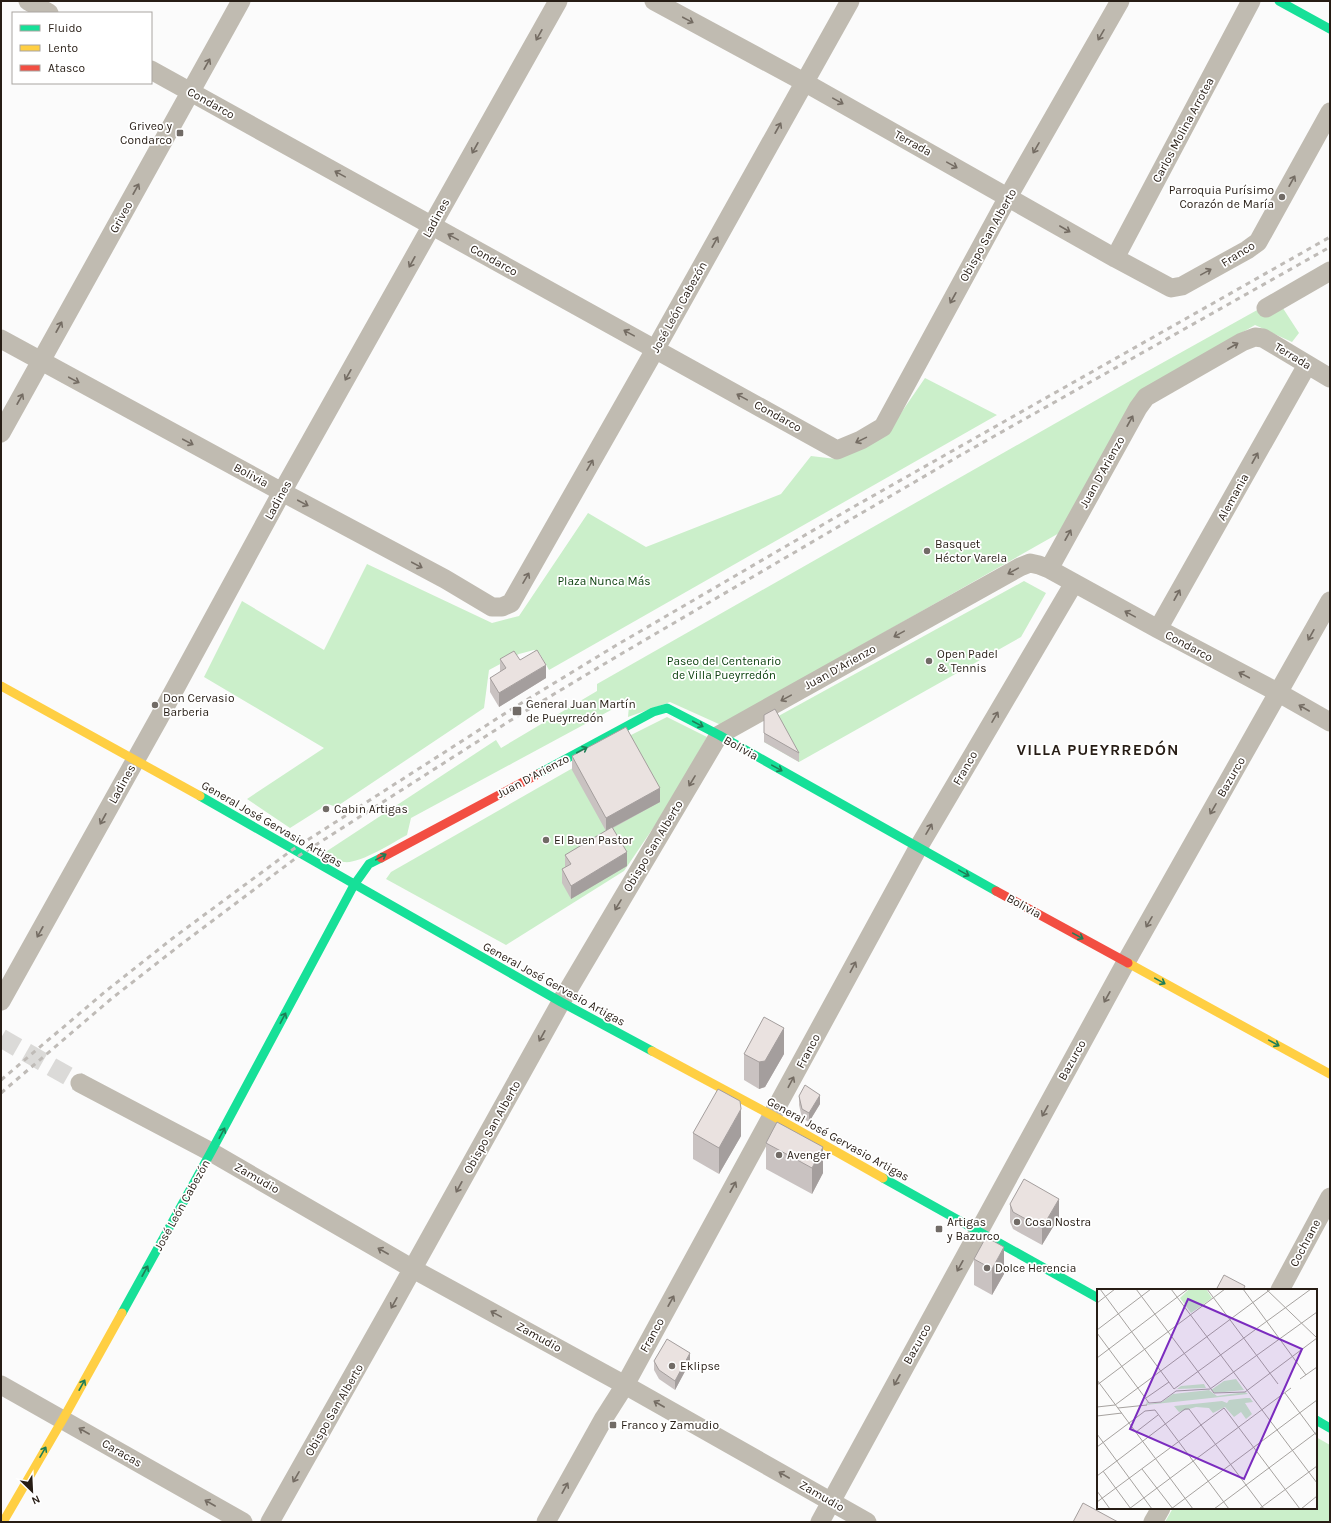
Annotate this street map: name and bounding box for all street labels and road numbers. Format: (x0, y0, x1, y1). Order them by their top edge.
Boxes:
street label: Carlos Molina Arrotea (1149, 75, 1217, 185)
street label: Condarco (185, 84, 237, 122)
street label: Terrada (892, 127, 934, 159)
street label: Obispo San Alberto (957, 186, 1019, 284)
street label: Ladines (420, 196, 452, 240)
street label: Griveo (107, 199, 135, 235)
street label: Franco (1219, 238, 1257, 270)
street label: Condarco (468, 241, 520, 279)
street label: José León Cabezón (648, 259, 710, 355)
street label: Terrada (1272, 340, 1314, 372)
street label: Condarco (752, 397, 804, 435)
street label: Juan D’Arienzo (1077, 434, 1127, 510)
street label: Bolivia (231, 460, 271, 490)
street label: Alemania (1214, 471, 1252, 523)
street label: Ladines (262, 478, 294, 522)
street label: Condarco (1163, 628, 1215, 664)
street label: Juan D’Arienzo (802, 642, 878, 692)
street label: Bolivia (721, 733, 761, 763)
street label: Franco (950, 748, 980, 788)
street label: Juan D’Arienzo (495, 751, 571, 801)
street label: Bazurco (1214, 754, 1248, 800)
street label: Ladines (106, 762, 138, 806)
street label: General José Gervasio Artigas (199, 778, 345, 870)
street label: Obispo San Alberto (620, 798, 686, 894)
street label: Bolivia (1004, 891, 1044, 921)
street label: General José Gervasio Artigas (480, 939, 628, 1029)
street label: Franco (793, 1031, 823, 1071)
street label: Bazurco (1055, 1037, 1089, 1083)
street label: Obispo San Alberto (461, 1078, 523, 1176)
street label: General José Gervasio Artigas (764, 1094, 912, 1184)
street label: José León Cabezón (151, 1157, 213, 1253)
street label: Zamudio (232, 1160, 282, 1196)
street label: Cochrane (1287, 1217, 1323, 1269)
street label: Franco (637, 1315, 667, 1355)
street label: Zamudio (514, 1319, 564, 1355)
street label: Bazurco (900, 1321, 934, 1367)
street label: Obispo San Alberto (302, 1361, 366, 1459)
street label: Caracas (99, 1436, 145, 1470)
street label: Zamudio (797, 1478, 847, 1514)

